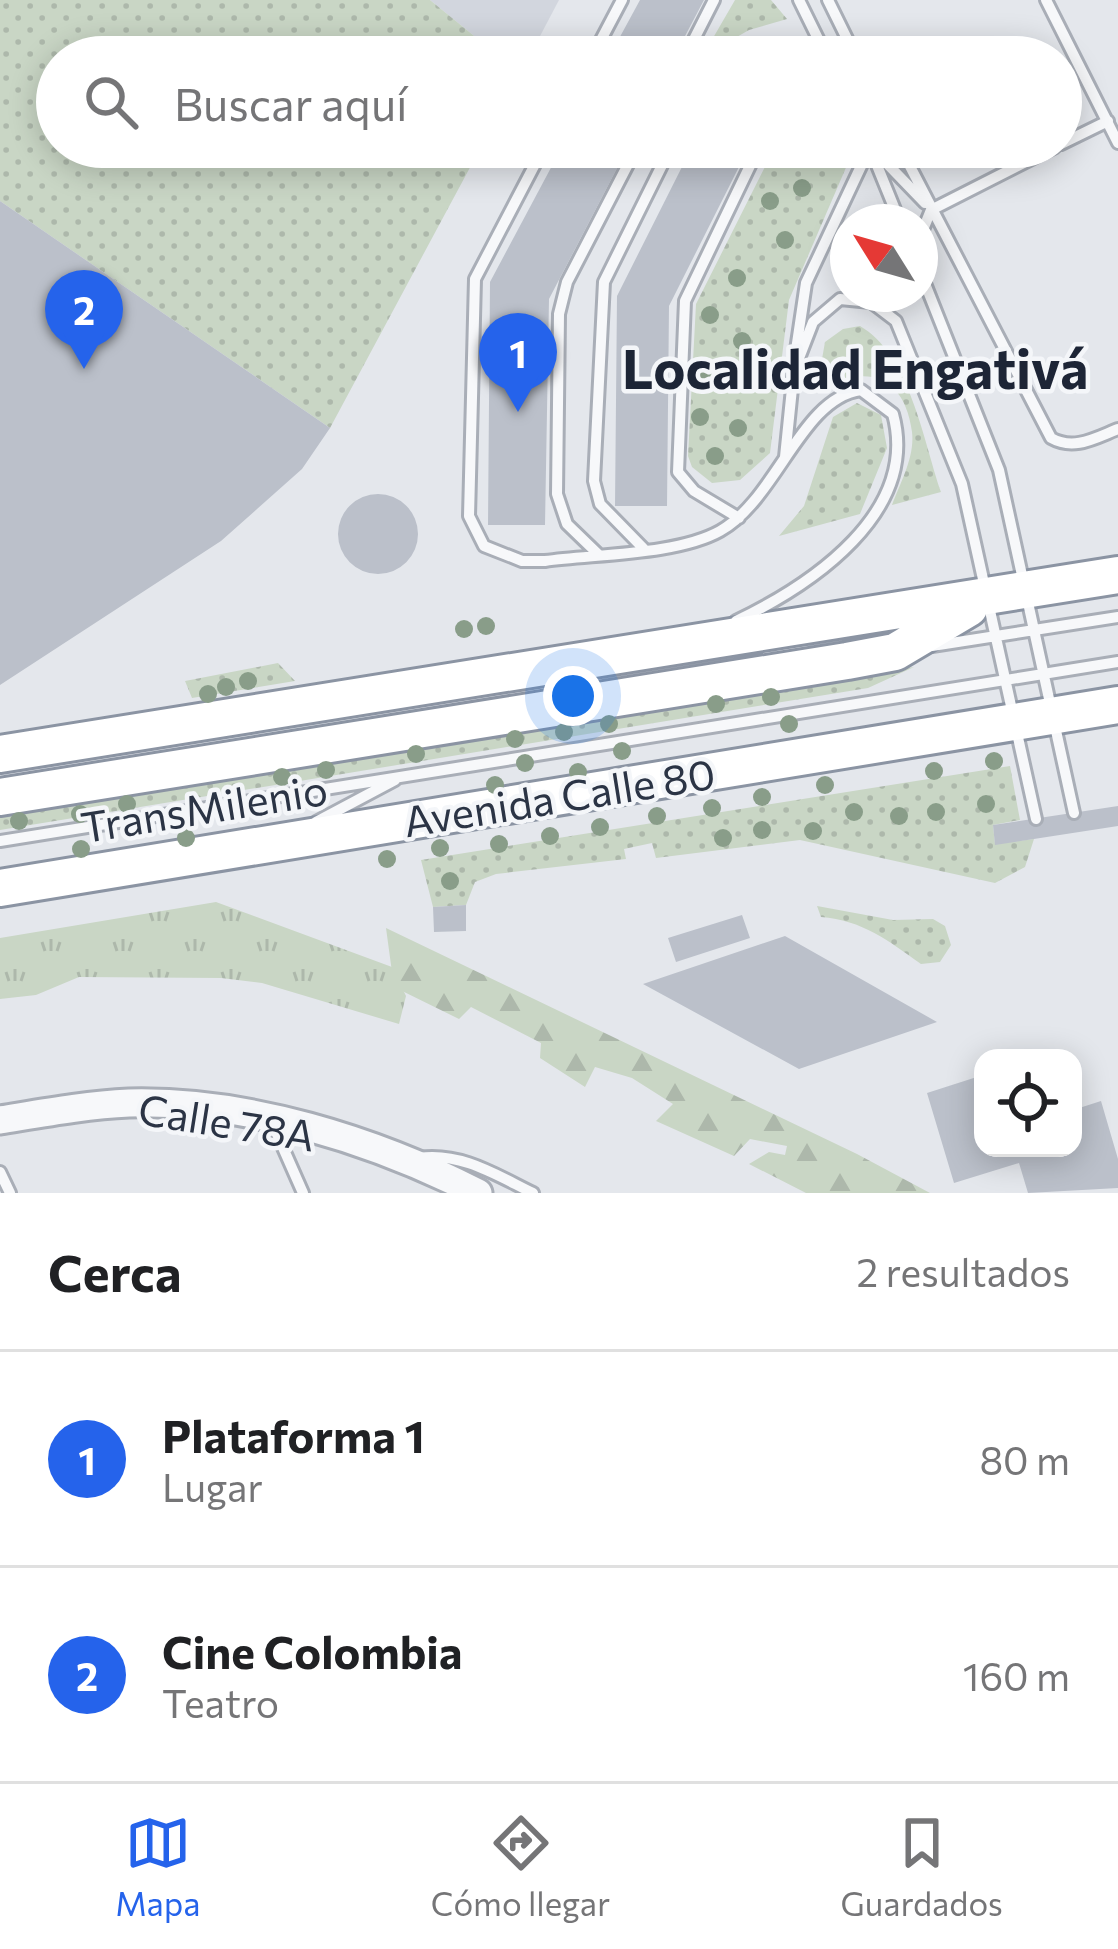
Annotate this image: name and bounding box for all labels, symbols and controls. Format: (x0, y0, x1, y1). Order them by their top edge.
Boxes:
search box (36, 36, 1082, 168)
icon: search (78, 69, 144, 135)
text: Buscar aquí (174, 75, 408, 130)
north arrow (830, 204, 938, 312)
pin: 2 (45, 270, 123, 369)
pin: 1 (479, 313, 557, 412)
district label: Localidad Engativá (622, 334, 1088, 400)
your location (543, 666, 603, 726)
street label: Avenida Calle 80 (400, 746, 718, 846)
street label: TransMilenio (77, 762, 331, 852)
map controls (974, 1049, 1082, 1157)
button: locate (974, 1049, 1082, 1157)
street label: Calle 78A (135, 1081, 319, 1161)
text: Cerca (48, 1240, 182, 1303)
text: 2 resultados (856, 1247, 1070, 1295)
text: Plataforma 1 (162, 1407, 425, 1462)
text: 1 (78, 1435, 96, 1483)
text: 80 m (979, 1435, 1070, 1483)
text: Lugar (162, 1462, 263, 1510)
text: Cine Colombia (162, 1623, 463, 1678)
text: 2 (76, 1651, 98, 1699)
text: 160 m (963, 1651, 1070, 1699)
text: Teatro (162, 1678, 279, 1726)
tab: Mapa (115, 1810, 200, 1923)
tab: Cómo llegar (431, 1810, 610, 1923)
tab: Guardados (841, 1810, 1003, 1923)

